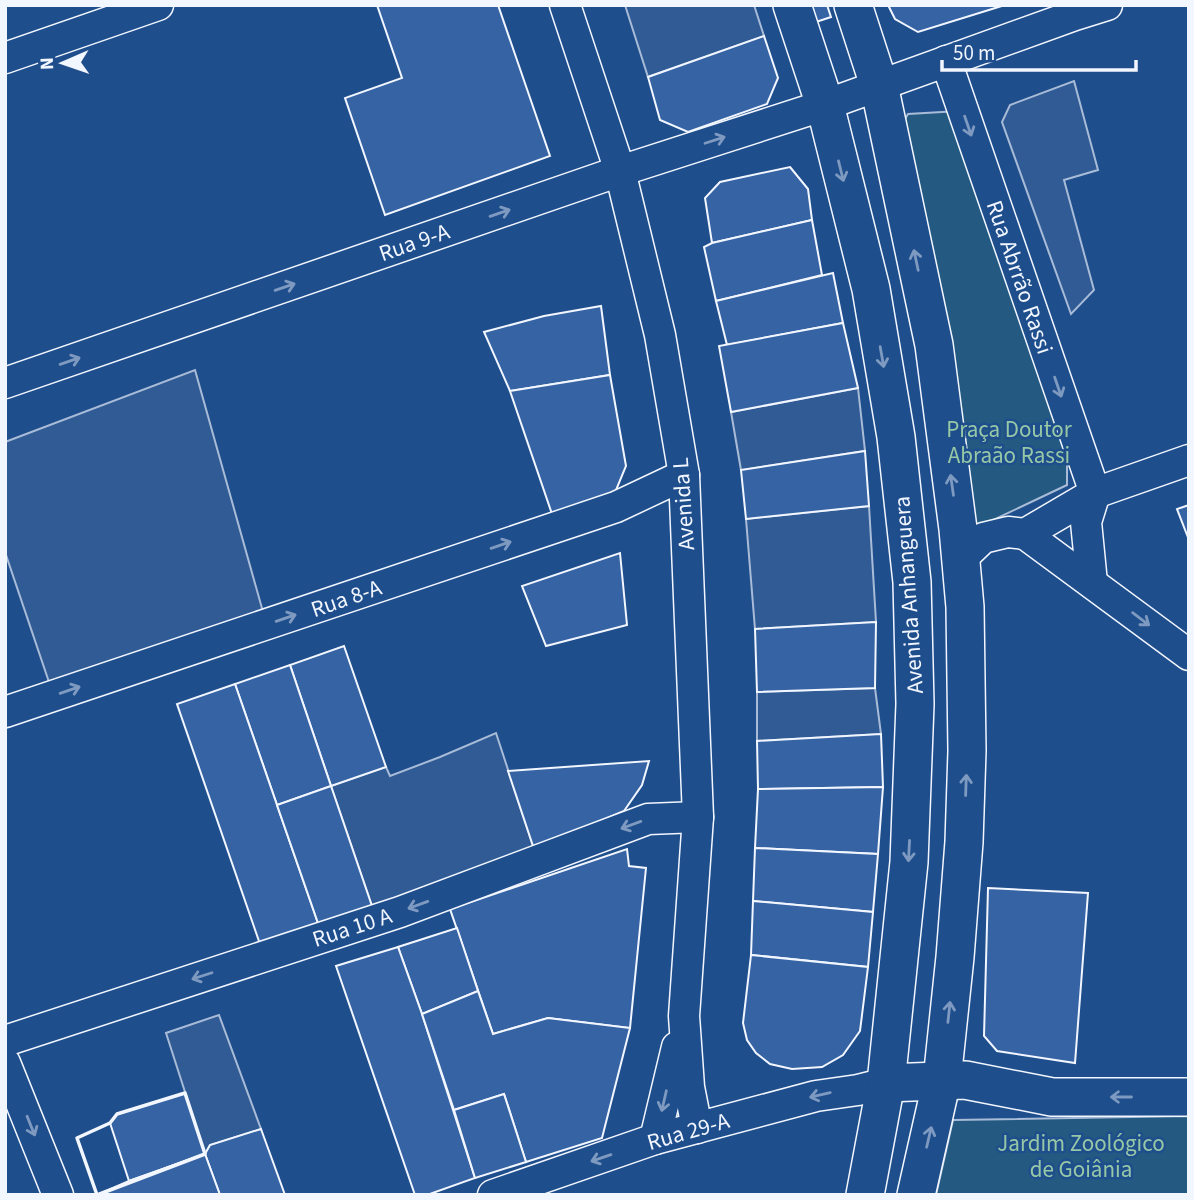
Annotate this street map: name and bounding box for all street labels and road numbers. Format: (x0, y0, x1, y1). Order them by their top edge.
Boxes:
street label: Rua Abrrão Rassi (978, 196, 1061, 358)
street label: Rua 9-A (374, 215, 454, 270)
street label: Avenida L (664, 457, 703, 551)
street label: Avenida Anhanguera (885, 495, 932, 695)
street label: Rua 8-A (306, 571, 386, 626)
street label: Rua 10 A (308, 899, 397, 956)
street label: Rua 29-A (643, 1104, 734, 1159)

